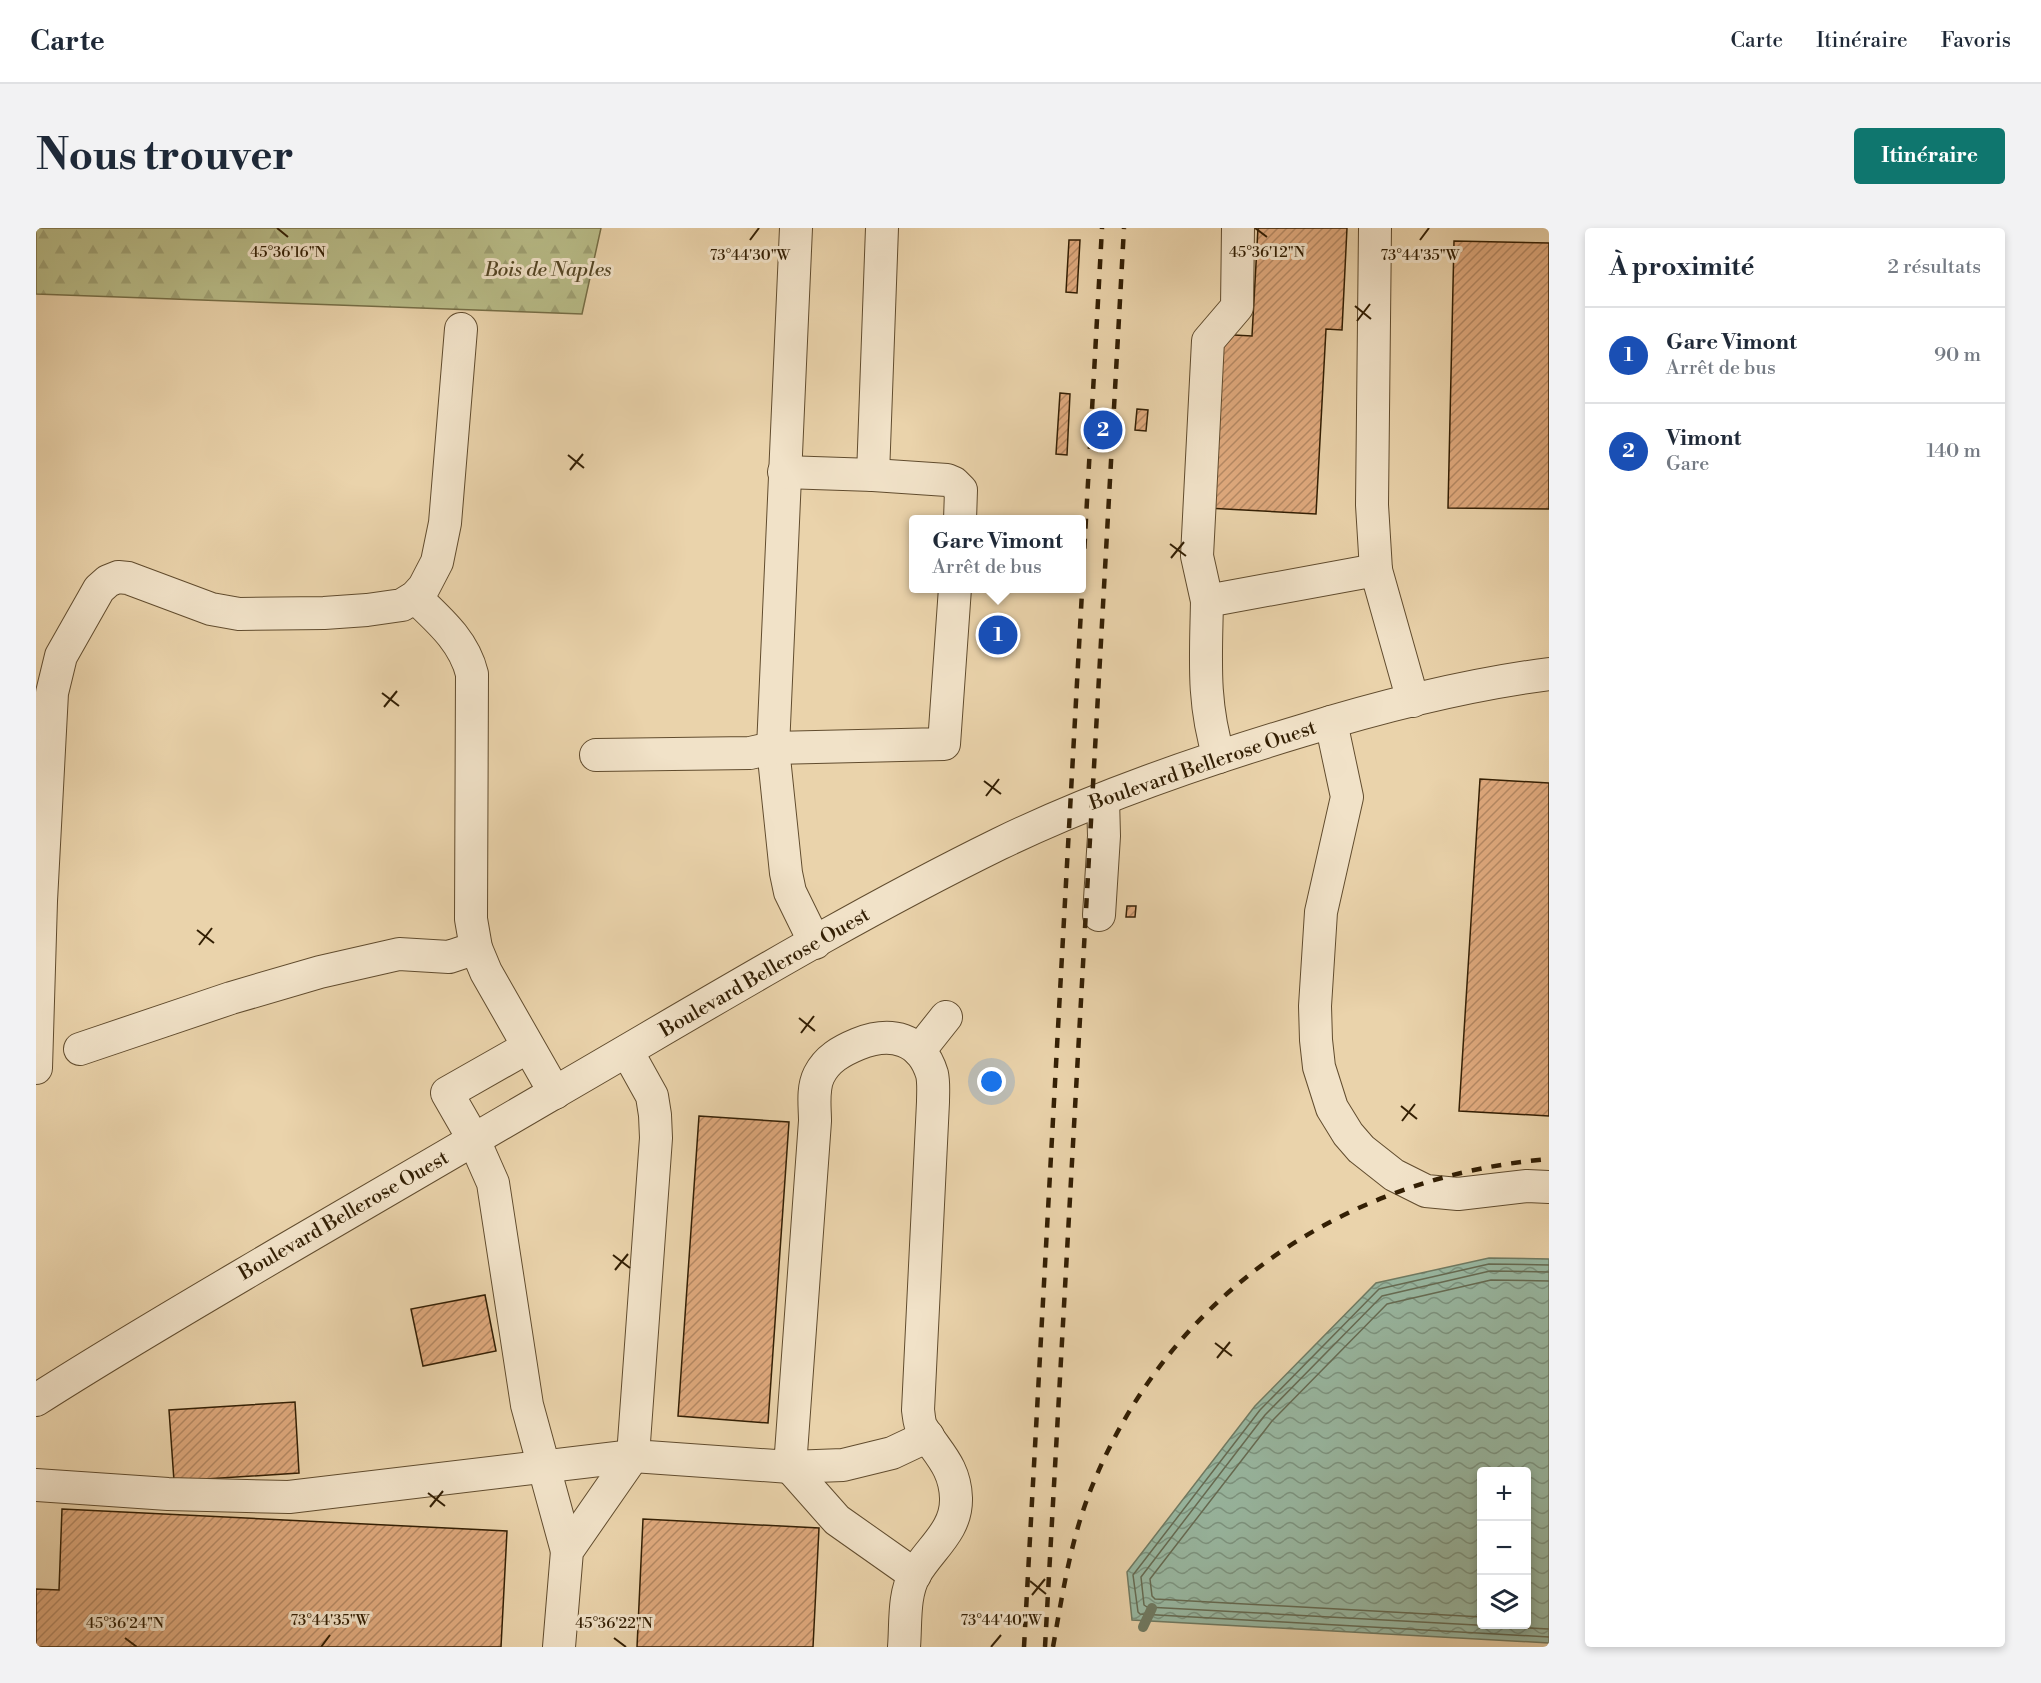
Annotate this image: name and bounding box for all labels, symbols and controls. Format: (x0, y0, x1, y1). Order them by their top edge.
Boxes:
text: Carte (30, 24, 105, 59)
text: Carte (1731, 28, 1783, 54)
text: Itinéraire (1816, 28, 1908, 54)
text: Favoris (1941, 28, 2011, 54)
button: Itinéraire (1854, 128, 2005, 184)
text: Nous trouver (36, 130, 294, 183)
text: 45°36'16"N (250, 243, 326, 262)
text: 45°36'12"N (1229, 243, 1305, 262)
text: 73°44'30"W (710, 246, 791, 265)
text: 73°44'35"W (1381, 246, 1460, 265)
text: À proximité (1609, 251, 1754, 283)
text: 2 résultats (1887, 255, 1981, 280)
park label: Bois de Naples (483, 258, 612, 283)
text: Gare Vimont (1666, 329, 1797, 356)
text: 1 (1624, 343, 1633, 368)
text: 90 m (1934, 343, 1981, 368)
text: Arrêt de bus (1666, 356, 1776, 381)
pin: 2 (1084, 408, 1122, 452)
text: Vimont (1666, 425, 1741, 452)
text: 2 (1622, 439, 1635, 464)
text: 140 m (1926, 439, 1981, 464)
text: Gare (1666, 452, 1709, 477)
popup (909, 515, 1086, 593)
text: Gare Vimont (932, 528, 1063, 555)
text: Arrêt de bus (932, 555, 1042, 580)
pin: 1 (978, 612, 1018, 658)
street label: Boulevard Bellerose Ouest (1085, 715, 1320, 817)
street label: Boulevard Bellerose Ouest (655, 903, 875, 1044)
your location (977, 1067, 1006, 1096)
street label: Boulevard Bellerose Ouest (234, 1146, 454, 1287)
map controls (1477, 1467, 1531, 1629)
button: + (1477, 1467, 1531, 1521)
button: − (1477, 1521, 1531, 1575)
button: layers (1477, 1575, 1531, 1629)
text: 73°44'35"W (291, 1611, 370, 1630)
text: 73°44'40"W (960, 1611, 1042, 1630)
text: 45°36'24"N (86, 1614, 164, 1633)
text: 45°36'22"N (575, 1614, 653, 1633)

